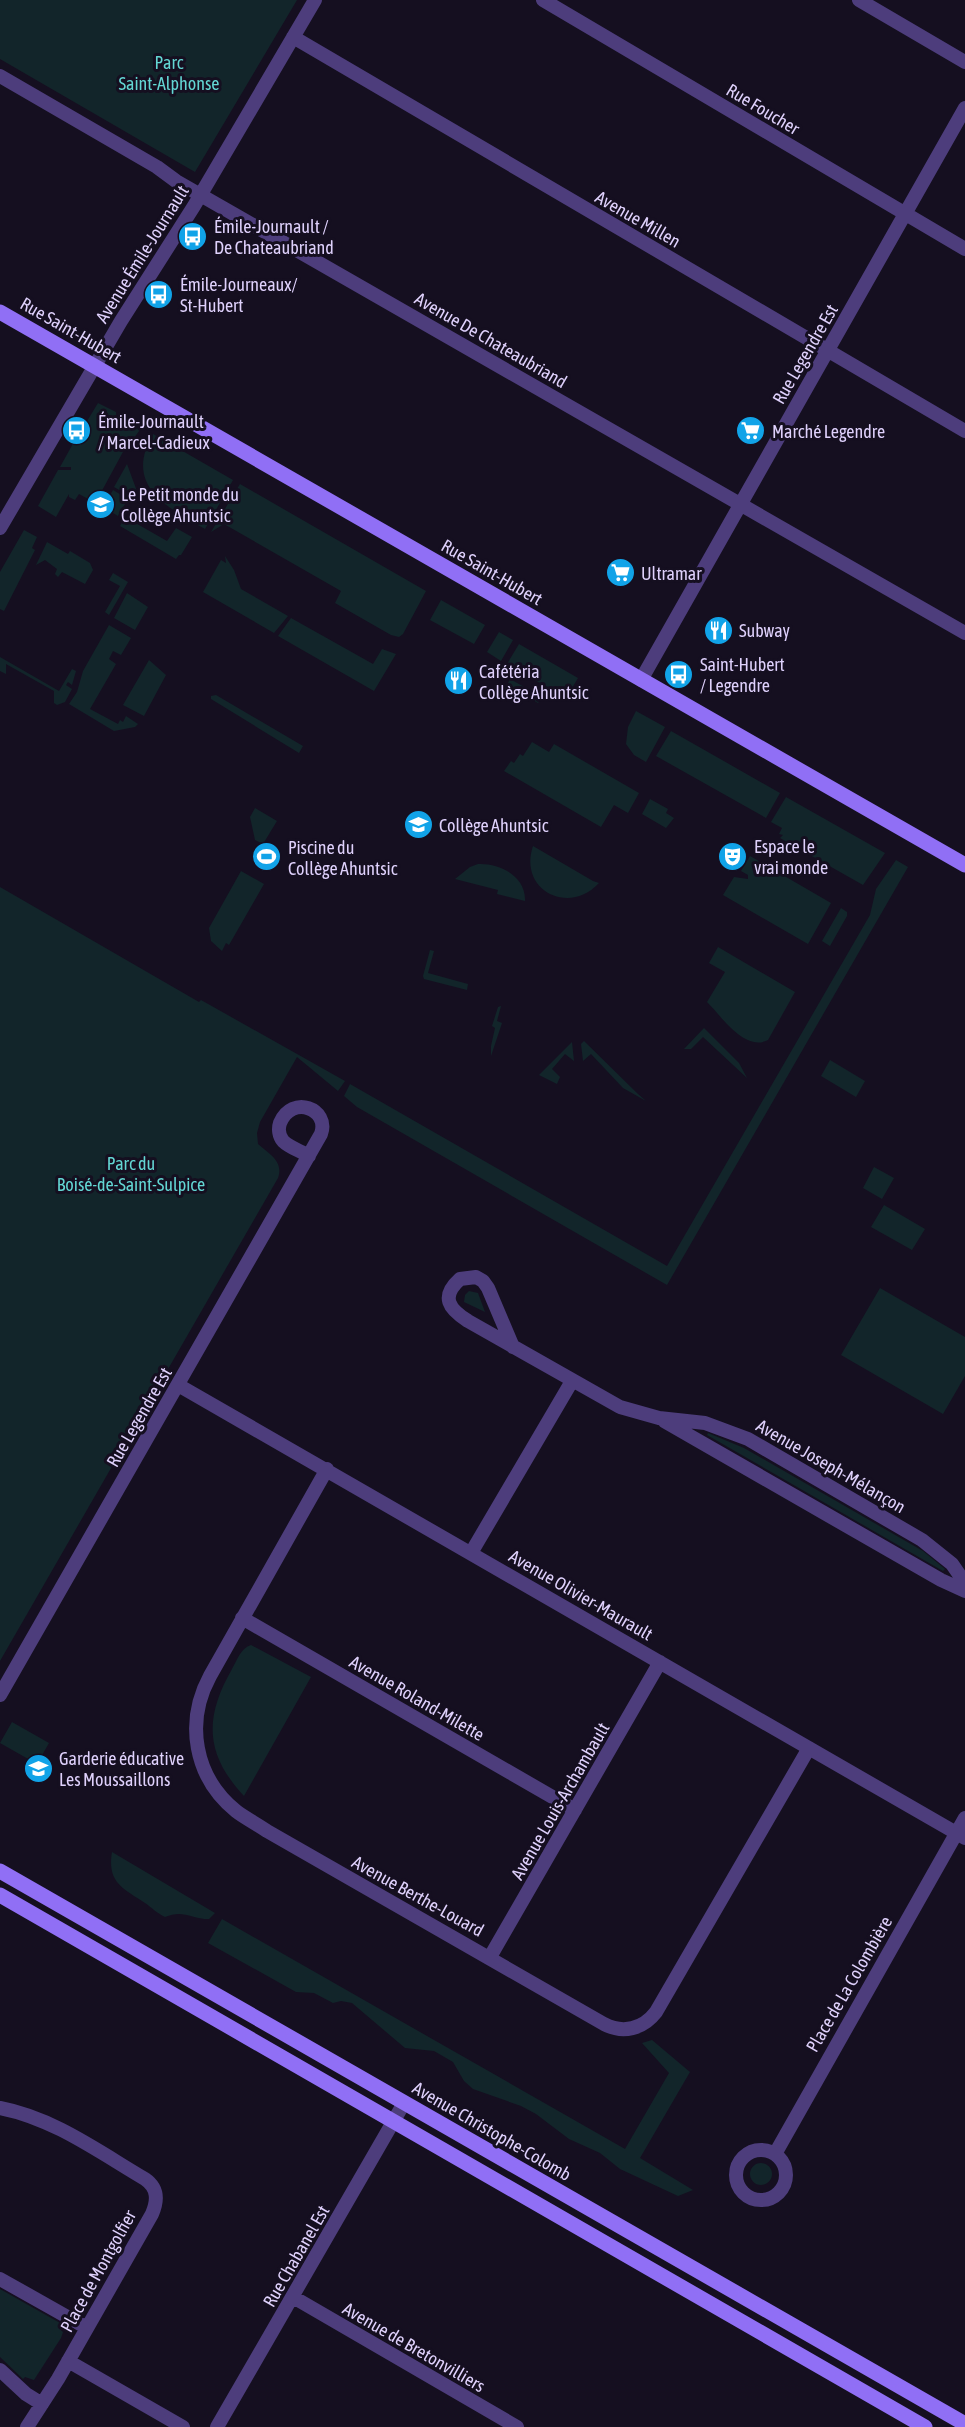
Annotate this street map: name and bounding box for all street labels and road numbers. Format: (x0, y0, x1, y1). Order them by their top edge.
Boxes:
street label: Rue Foucher (723, 79, 804, 139)
street label: Avenue Émile-Journault (91, 181, 193, 327)
street label: Avenue Millen (592, 186, 684, 252)
street label: Avenue De Chateaubriand (411, 288, 571, 392)
street label: Rue Saint-Hubert (17, 293, 125, 367)
street label: Rue Legendre Est (768, 300, 842, 408)
street label: Rue Saint-Hubert (438, 535, 546, 609)
street label: Rue Legendre Est (102, 1363, 176, 1471)
street label: Avenue Joseph-Mélançon (753, 1415, 909, 1517)
street label: Avenue Olivier-Maurault (505, 1545, 657, 1645)
street label: Avenue Roland-Milette (346, 1651, 488, 1745)
street label: Avenue Louis-Archambault (506, 1719, 614, 1883)
street label: Avenue Berthe-Louard (349, 1851, 487, 1941)
street label: Place de La Colombière (802, 1912, 896, 2056)
street label: Avenue Christophe-Colomb (409, 2077, 575, 2185)
street label: Rue Chabanel Est (258, 2201, 334, 2311)
street label: Place de Montgolfier (56, 2206, 140, 2336)
street label: Avenue de Bretonvilliers (339, 2298, 489, 2396)

